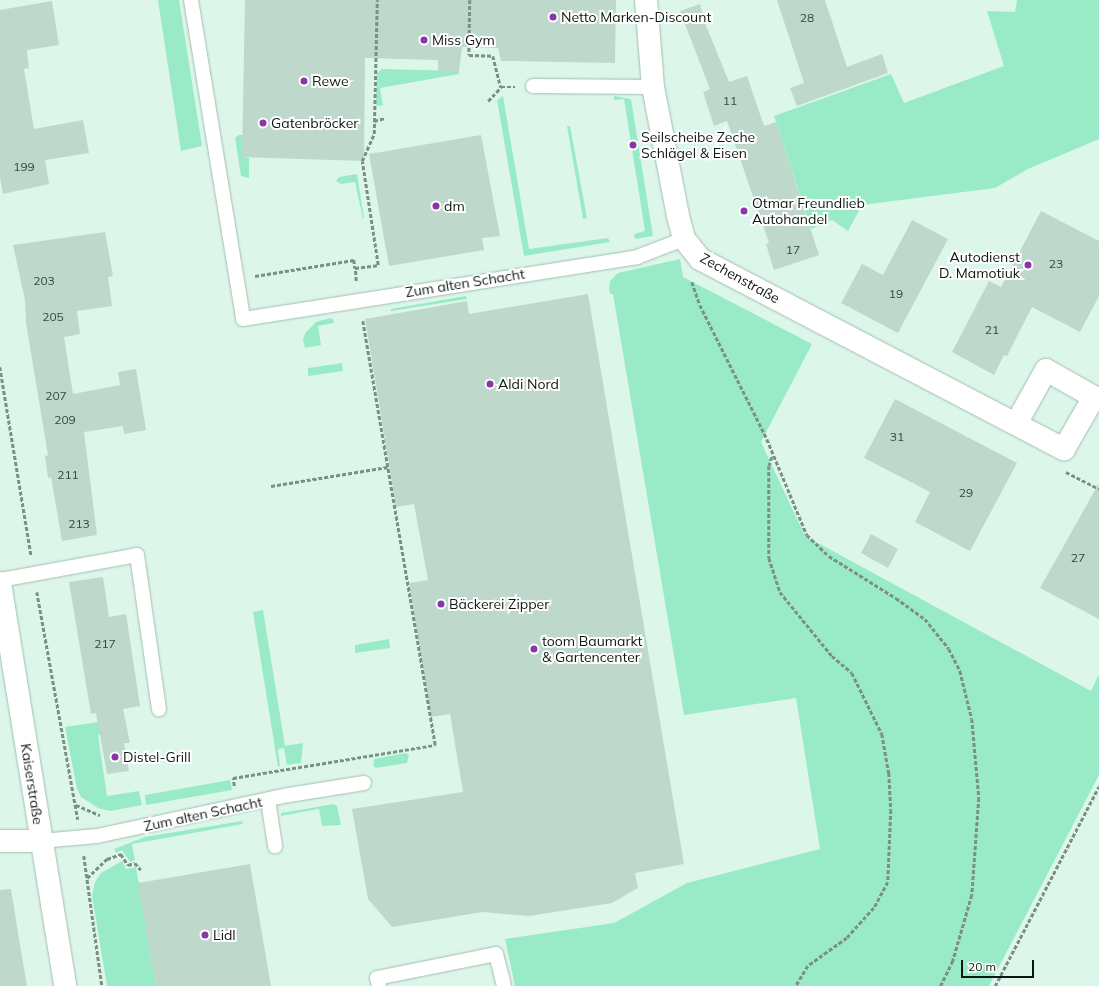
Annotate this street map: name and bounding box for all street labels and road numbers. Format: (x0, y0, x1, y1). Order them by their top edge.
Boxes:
street label: Zechenstraße (697, 249, 783, 307)
street label: Zum alten Schacht (404, 265, 526, 301)
street label: Kaiserstraße (17, 742, 47, 826)
street label: Zum alten Schacht (142, 793, 264, 835)

